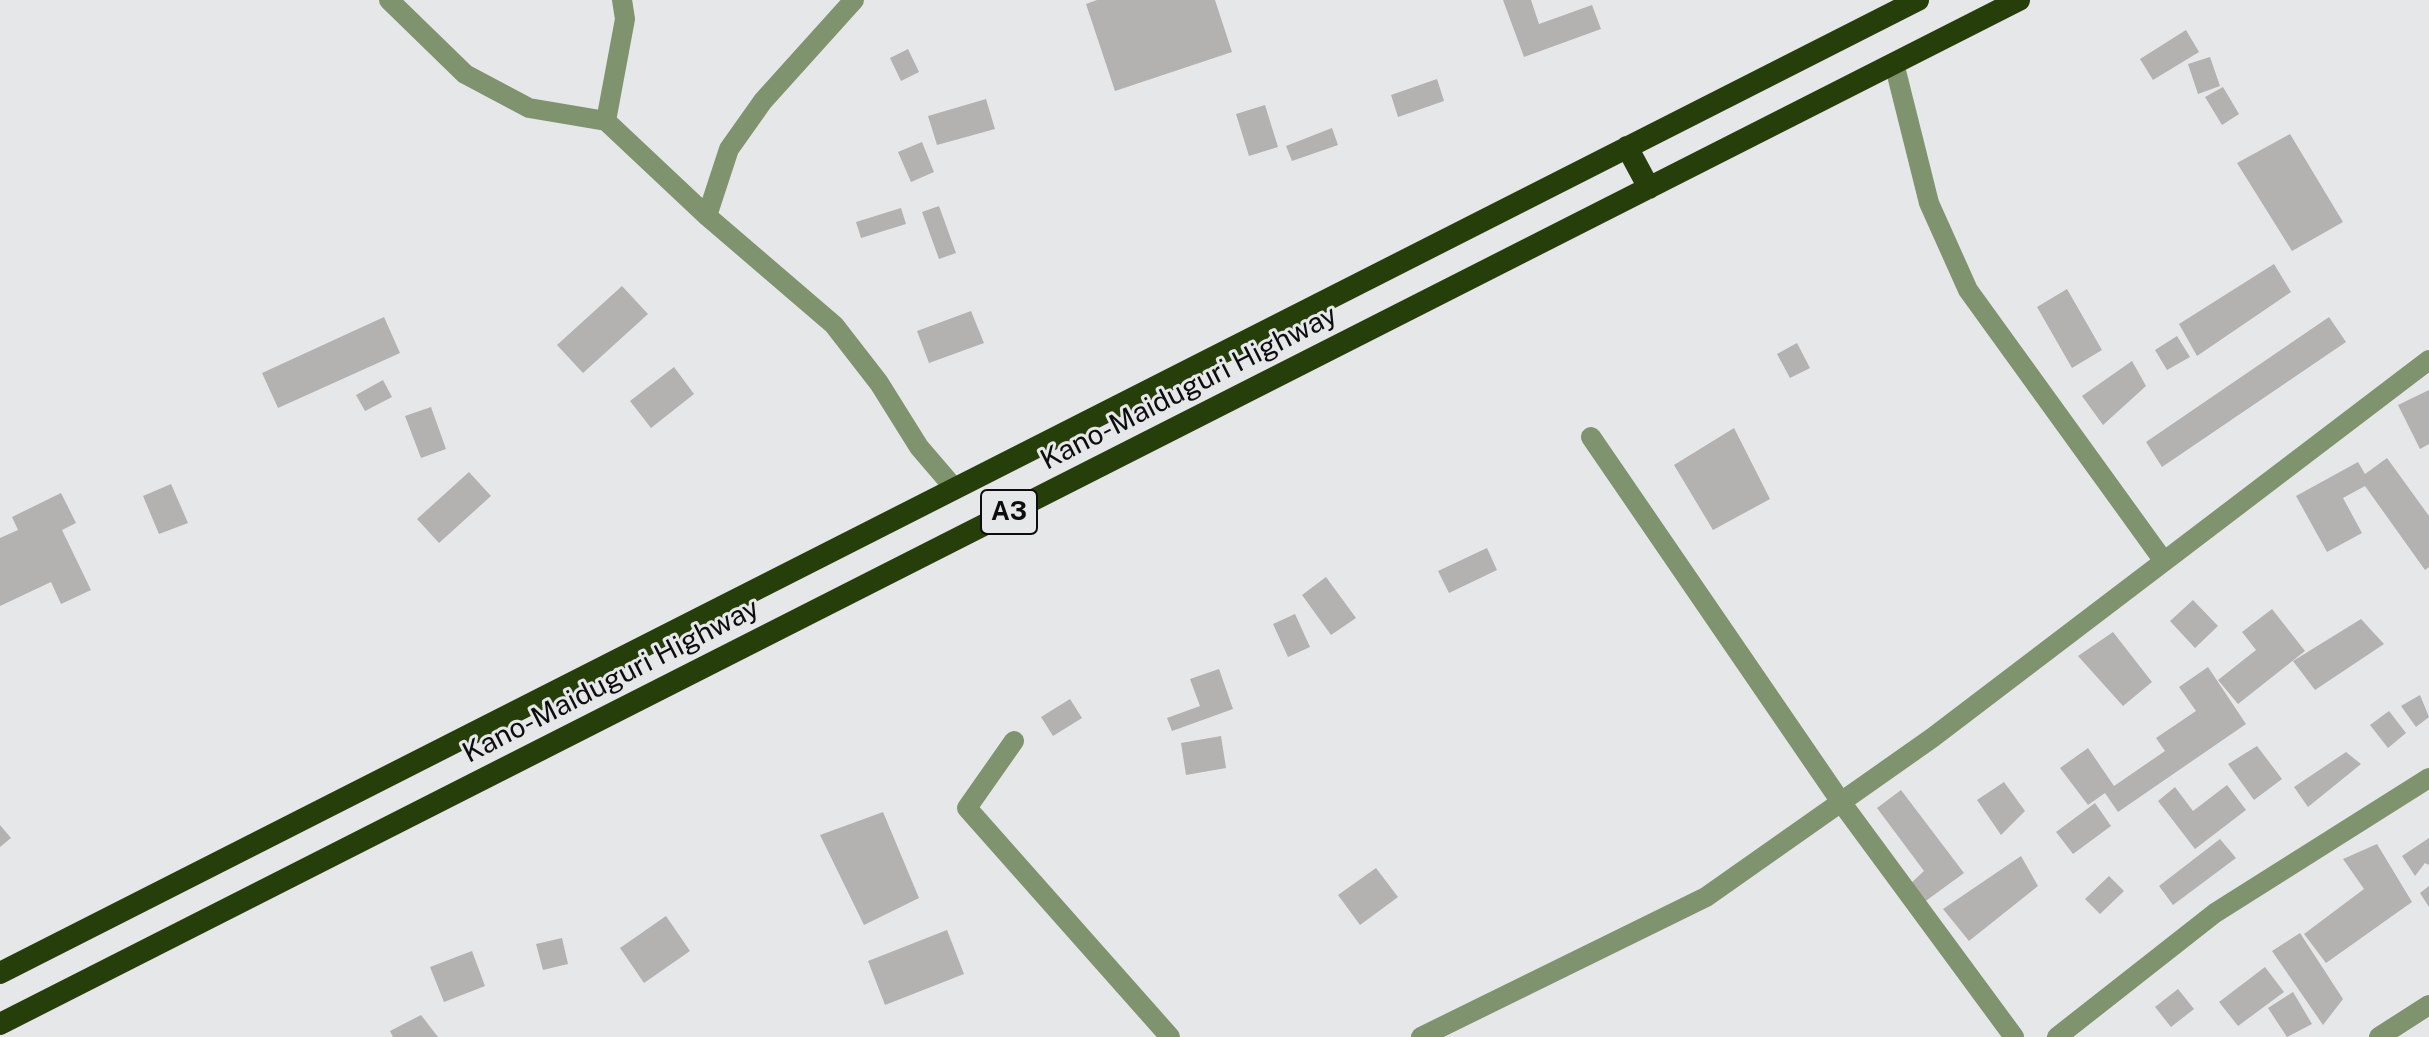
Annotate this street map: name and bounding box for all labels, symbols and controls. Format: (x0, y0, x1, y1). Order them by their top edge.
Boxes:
street label: Kano-Maiduguri Highway (1035, 299, 1343, 477)
road number: A3 (981, 490, 1037, 534)
street label: Kano-Maiduguri Highway (457, 592, 765, 770)

